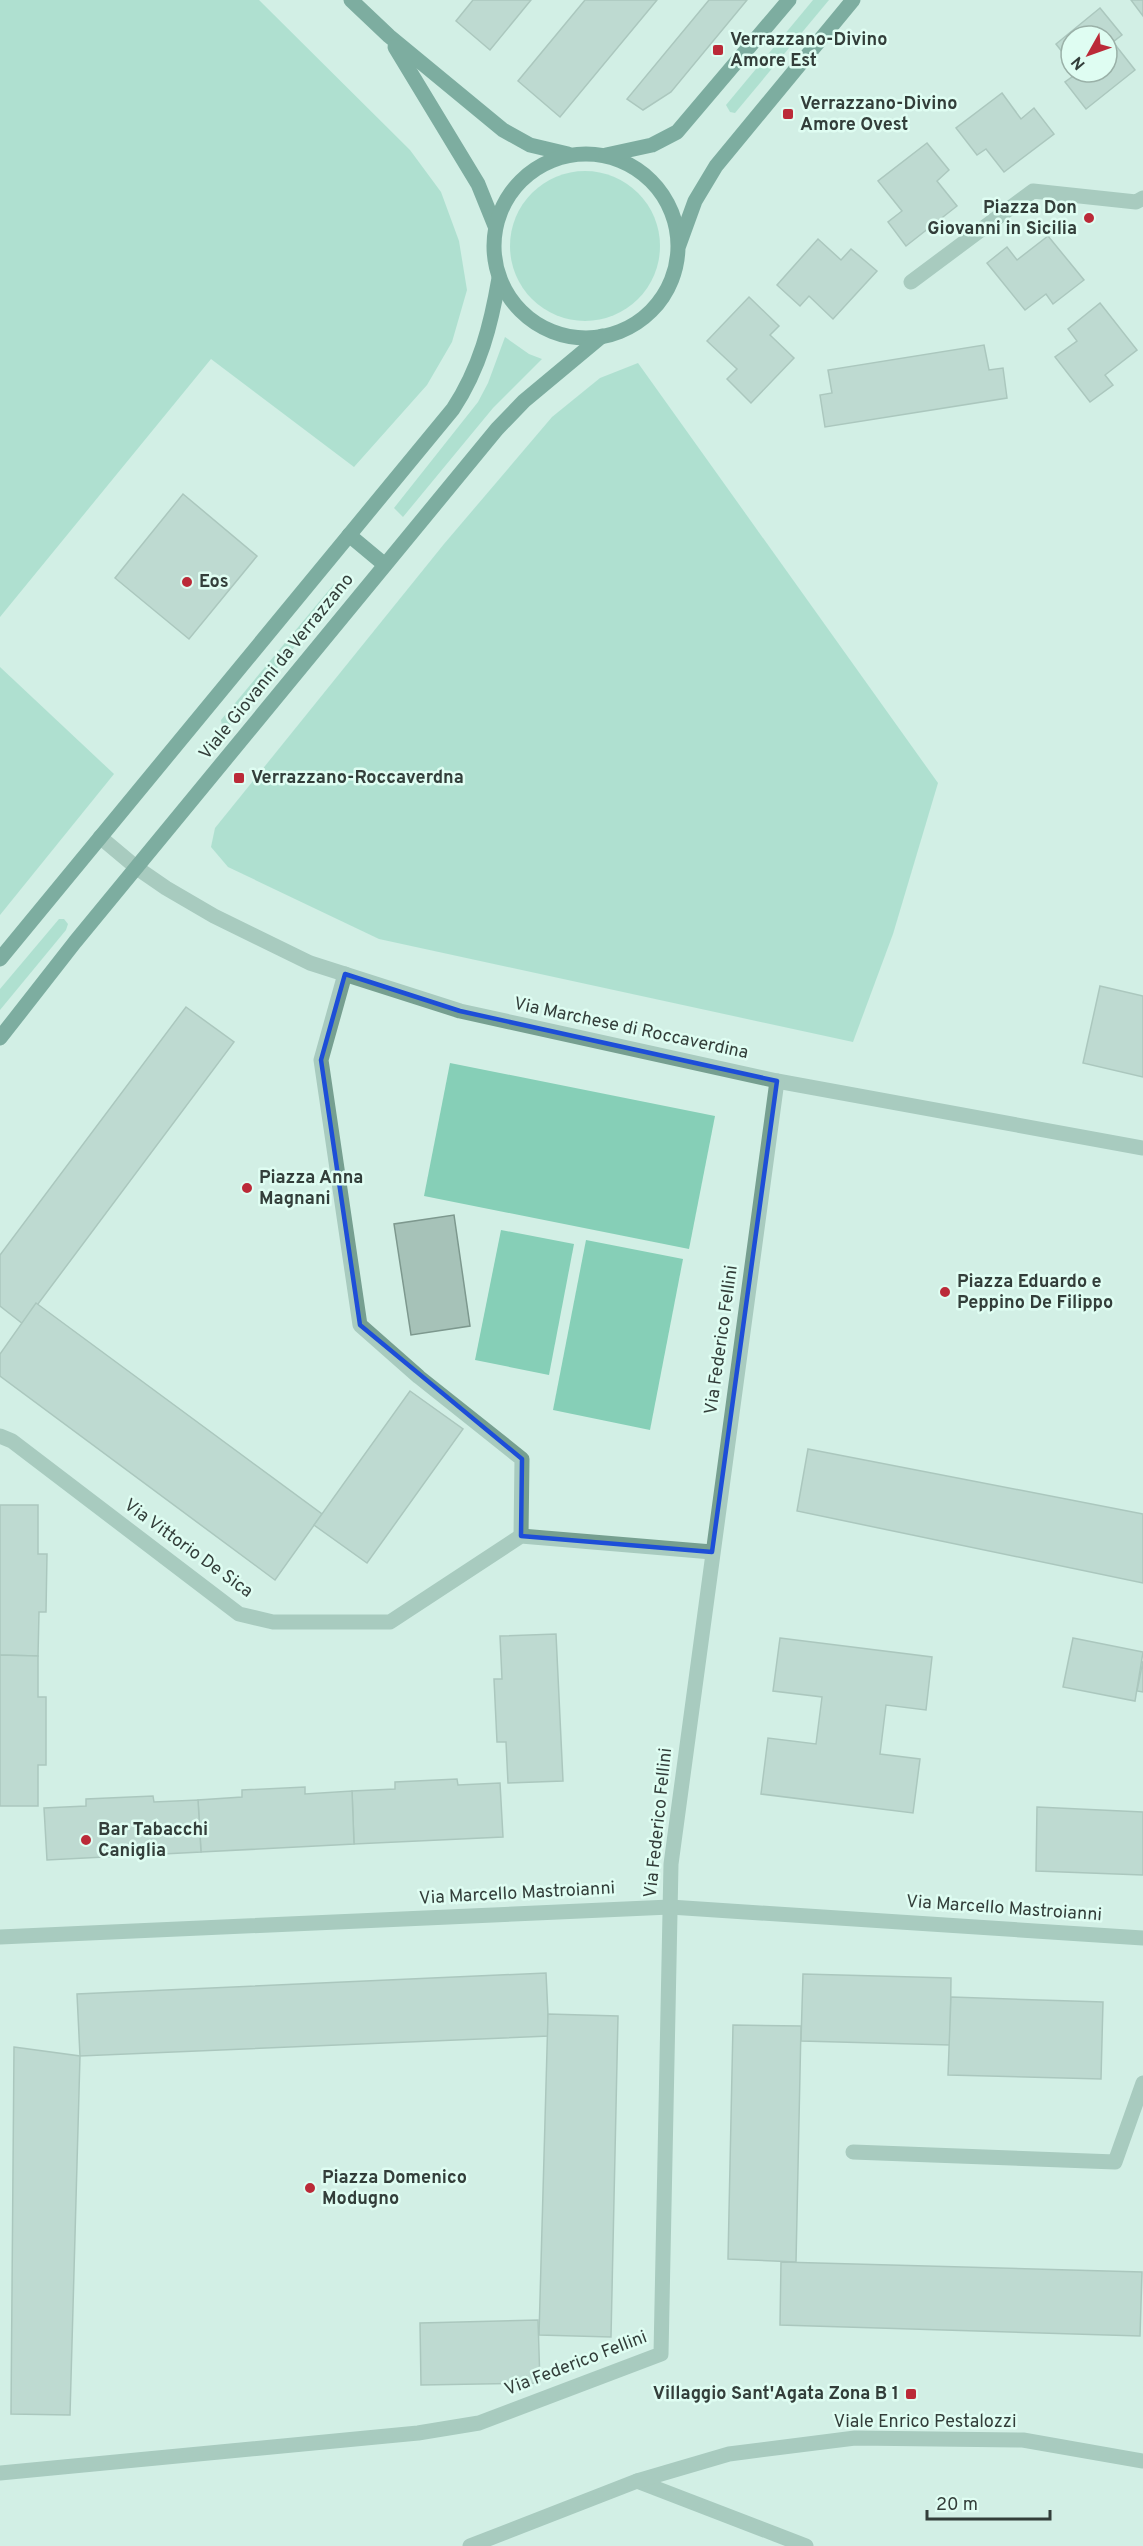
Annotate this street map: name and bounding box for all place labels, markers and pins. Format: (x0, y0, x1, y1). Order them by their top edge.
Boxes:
place label: Verrazzano-Divino Amore Est (730, 29, 887, 73)
marker: Verrazzano-Divino Amore Est (711, 43, 725, 57)
place label: Verrazzano-Divino Amore Ovest (800, 93, 957, 137)
marker: Verrazzano-Divino Amore Ovest (781, 107, 795, 121)
place label: Piazza Don Giovanni in Sicilia (927, 197, 1077, 241)
marker: Piazza Don Giovanni in Sicilia (1082, 211, 1096, 225)
place label: Eos (199, 571, 229, 594)
marker: Eos (180, 575, 194, 589)
place label: Verrazzano-Roccaverdna (251, 767, 464, 790)
marker: Verrazzano-Roccaverdna (232, 771, 246, 785)
place label: Piazza Anna Magnani (259, 1167, 363, 1211)
marker: Piazza Anna Magnani (240, 1181, 254, 1195)
place label: Piazza Eduardo e Peppino De Filippo (957, 1271, 1113, 1315)
marker: Piazza Eduardo e Peppino De Filippo (938, 1285, 952, 1299)
place label: Bar Tabacchi Caniglia (98, 1819, 208, 1863)
marker: Bar Tabacchi Caniglia (79, 1833, 93, 1847)
place label: Piazza Domenico Modugno (322, 2167, 467, 2211)
marker: Piazza Domenico Modugno (303, 2181, 317, 2195)
place label: Villaggio Sant'Agata Zona B 1 (653, 2383, 899, 2406)
marker: Villaggio Sant'Agata Zona B 1 (904, 2387, 918, 2401)

